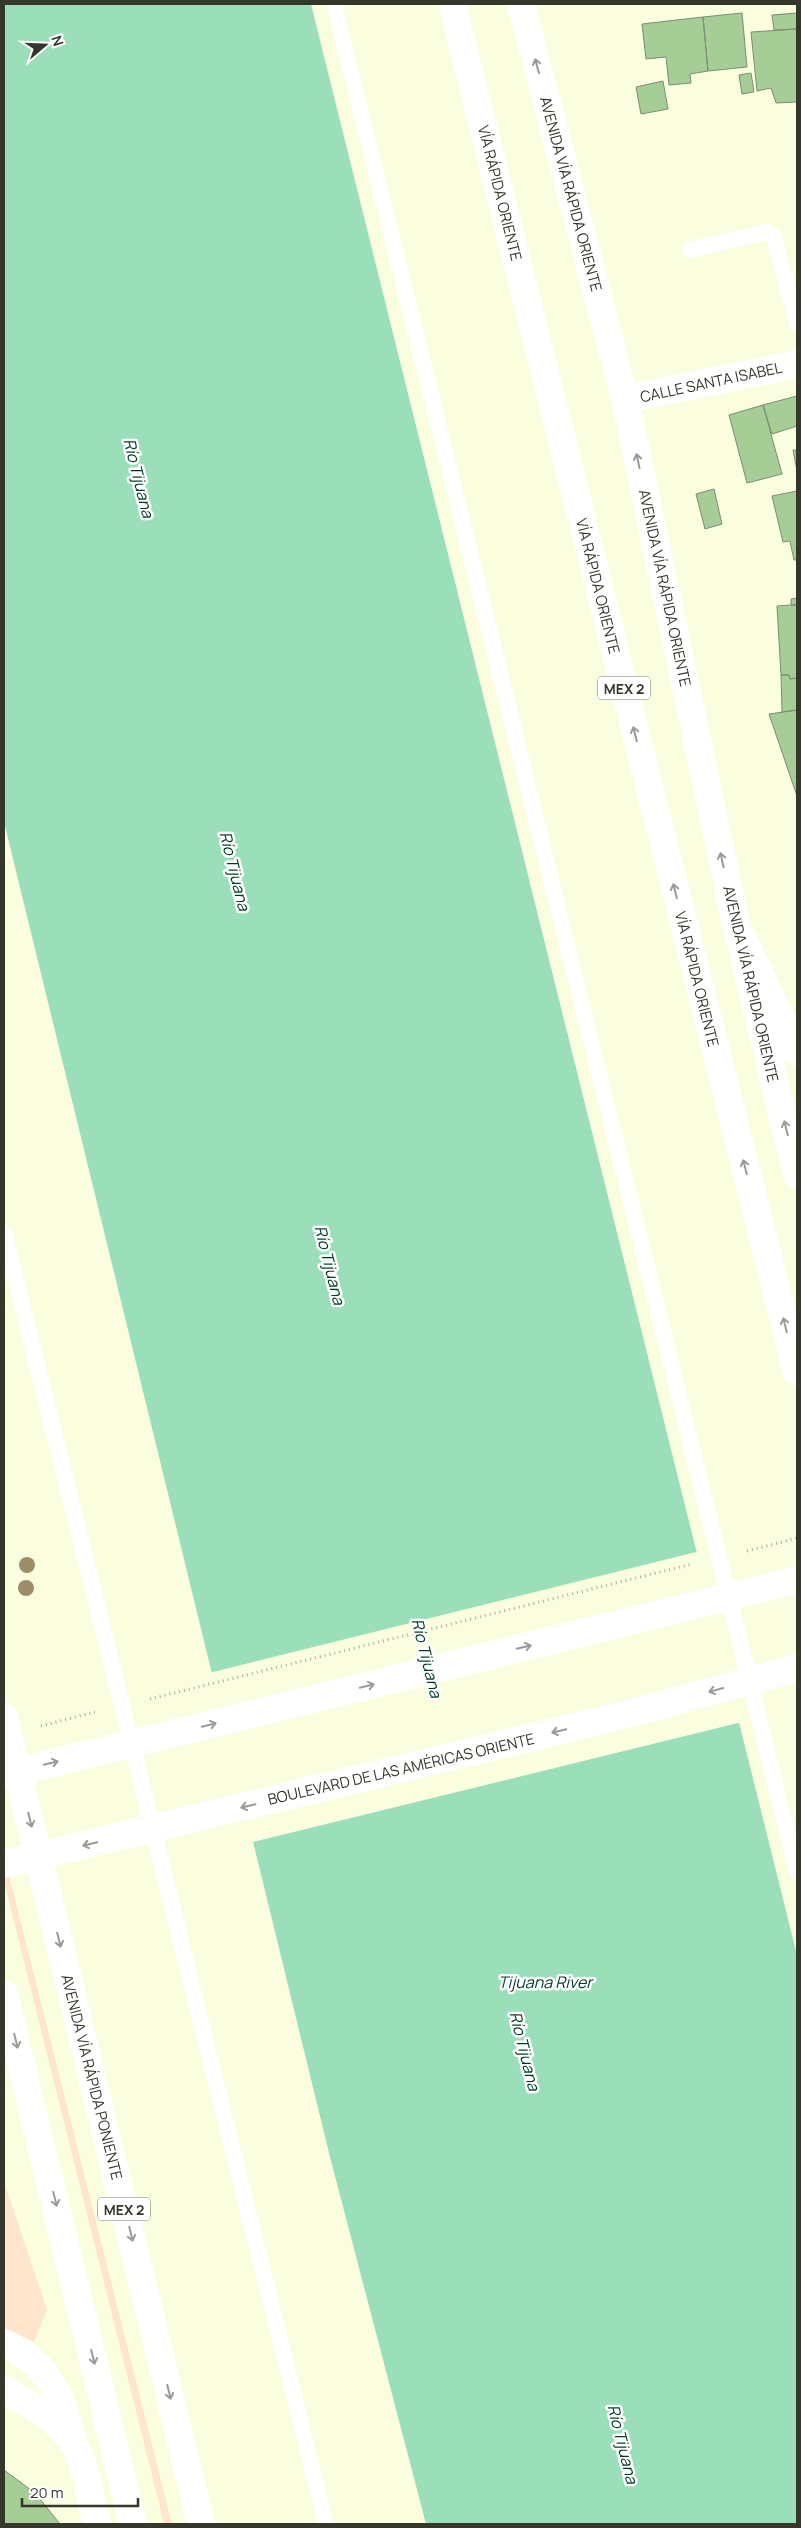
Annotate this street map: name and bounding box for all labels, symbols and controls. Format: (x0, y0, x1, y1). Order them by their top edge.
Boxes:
north arrow (20, 20, 70, 70)
text: N (47, 33, 68, 48)
one-way arrow (532, 59, 541, 75)
street label: AVENIDA VÍA RÁPIDA ORIENTE (535, 94, 607, 294)
street label: VÍA RÁPIDA ORIENTE (473, 123, 527, 263)
street label: CALLE SANTA ISABEL (638, 357, 784, 407)
water label: Río Tijuana (119, 436, 160, 521)
one-way arrow (633, 453, 643, 469)
street label: AVENIDA VÍA RÁPIDA ORIENTE (634, 487, 696, 689)
street label: VÍA RÁPIDA ORIENTE (571, 516, 625, 656)
road number: MEX 2 (598, 676, 650, 700)
one-way arrow (630, 726, 639, 742)
water label: Río Tijuana (215, 829, 256, 914)
one-way arrow (717, 852, 727, 868)
one-way arrow (669, 884, 679, 900)
street label: AVENIDA VÍA RÁPIDA ORIENTE (718, 884, 784, 1084)
street label: VÍA RÁPIDA ORIENTE (670, 909, 724, 1049)
one-way arrow (781, 1120, 790, 1136)
one-way arrow (740, 1160, 749, 1176)
water label: Río Tijuana (310, 1223, 351, 1308)
one-way arrow (780, 1317, 789, 1333)
water label: Río Tijuana (407, 1616, 448, 1701)
one-way arrow (516, 1642, 532, 1651)
one-way arrow (358, 1681, 374, 1690)
one-way arrow (709, 1686, 725, 1695)
one-way arrow (200, 1720, 216, 1729)
one-way arrow (552, 1727, 568, 1736)
street label: BOULEVARD DE LAS AMÉRICAS ORIENTE (266, 1728, 536, 1810)
one-way arrow (43, 1758, 59, 1768)
one-way arrow (241, 1802, 257, 1811)
one-way arrow (25, 1812, 35, 1828)
one-way arrow (83, 1840, 99, 1849)
one-way arrow (55, 1932, 64, 1948)
water label: Tijuana River (498, 1971, 594, 1993)
street label: AVENIDA VÍA RÁPIDA PONIENTE (56, 1972, 128, 2182)
water label: Río Tijuana (505, 2009, 546, 2094)
one-way arrow (12, 2033, 21, 2049)
one-way arrow (51, 2191, 60, 2207)
road number: MEX 2 (98, 2198, 150, 2220)
one-way arrow (126, 2226, 136, 2242)
one-way arrow (89, 2349, 98, 2365)
one-way arrow (165, 2384, 174, 2400)
water label: Río Tijuana (603, 2402, 644, 2487)
scale bar (22, 2476, 139, 2508)
text: 20 m (30, 2482, 63, 2503)

